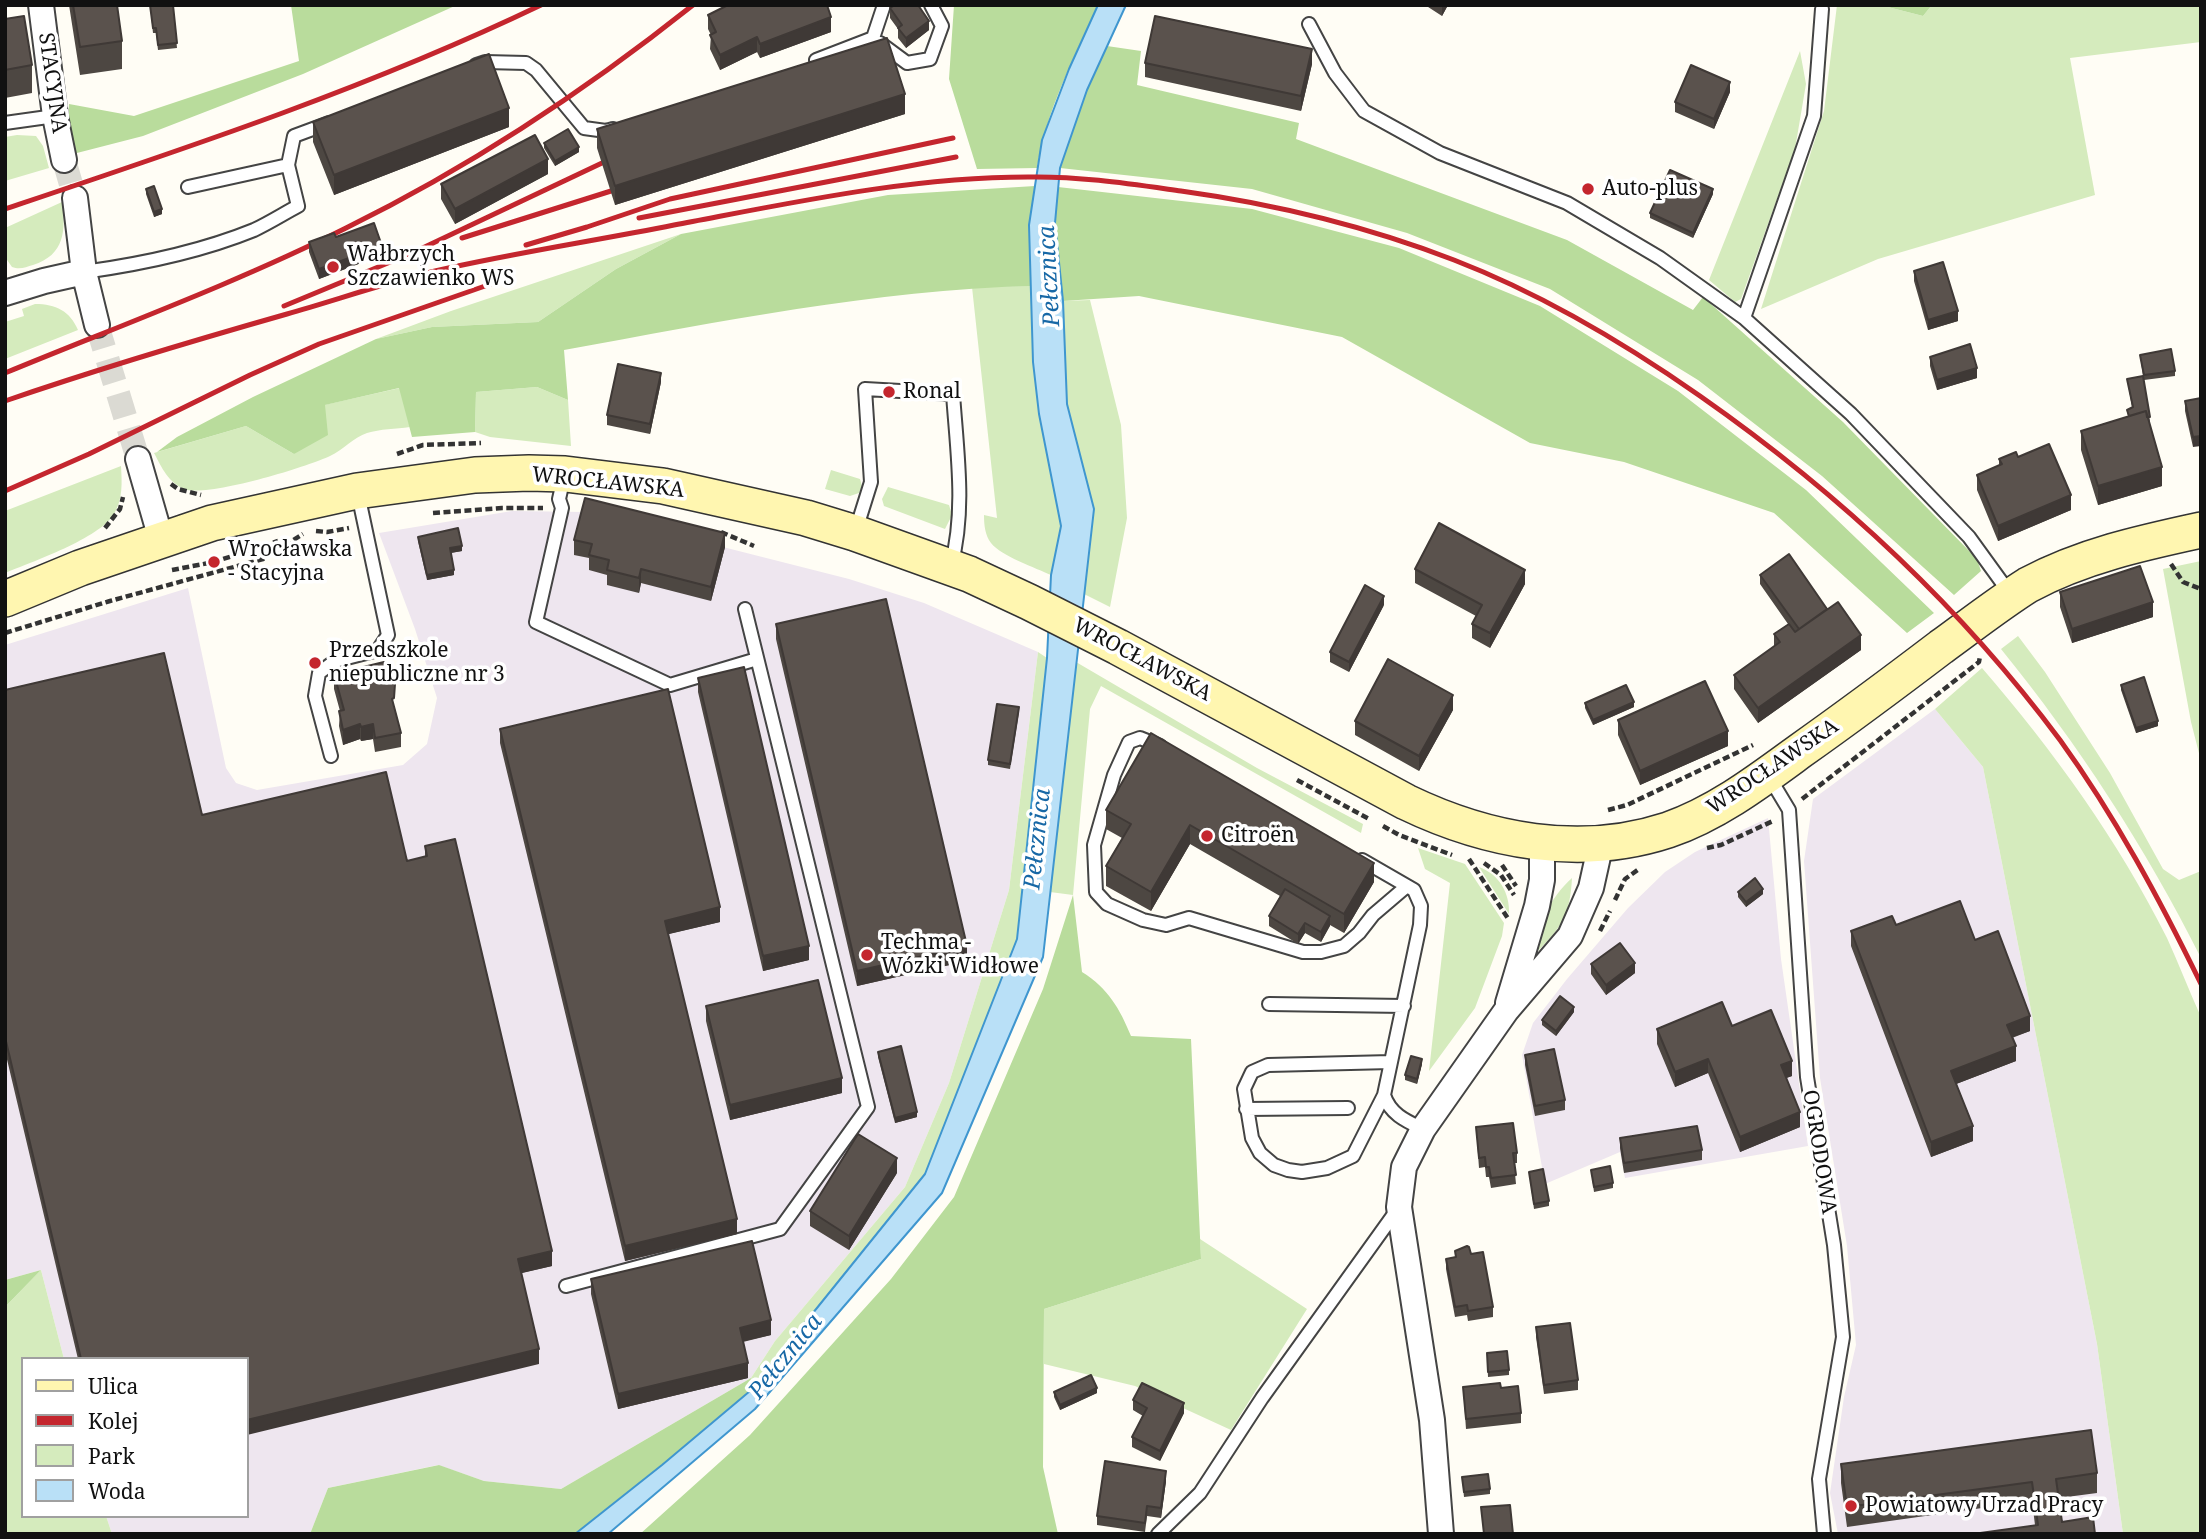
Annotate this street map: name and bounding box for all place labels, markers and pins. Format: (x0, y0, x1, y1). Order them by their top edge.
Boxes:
place label: Auto-plus (1602, 176, 1698, 202)
marker: Auto-plus (1580, 181, 1596, 197)
place label: Wałbrzych Szczawienko WS (347, 242, 514, 292)
marker: Wałbrzych Szczawienko WS (325, 259, 341, 275)
place label: Ronal (903, 379, 961, 405)
marker: Ronal (881, 384, 897, 400)
place label: Wrocławska - Stacyjna (228, 537, 353, 587)
marker: Wrocławska - Stacyjna (206, 554, 222, 570)
place label: Przedszkole niepubliczne nr 3 (329, 638, 505, 688)
marker: Przedszkole niepubliczne nr 3 (307, 655, 323, 671)
place label: Citroën (1221, 823, 1295, 849)
marker: Citroën (1199, 828, 1215, 844)
place label: Techma - Wózki Widłowe (881, 930, 1039, 980)
marker: Techma - Wózki Widłowe (859, 947, 875, 963)
place label: Powiatowy Urzad Pracy (1865, 1493, 2103, 1519)
marker: Powiatowy Urzad Pracy (1843, 1498, 1859, 1514)

